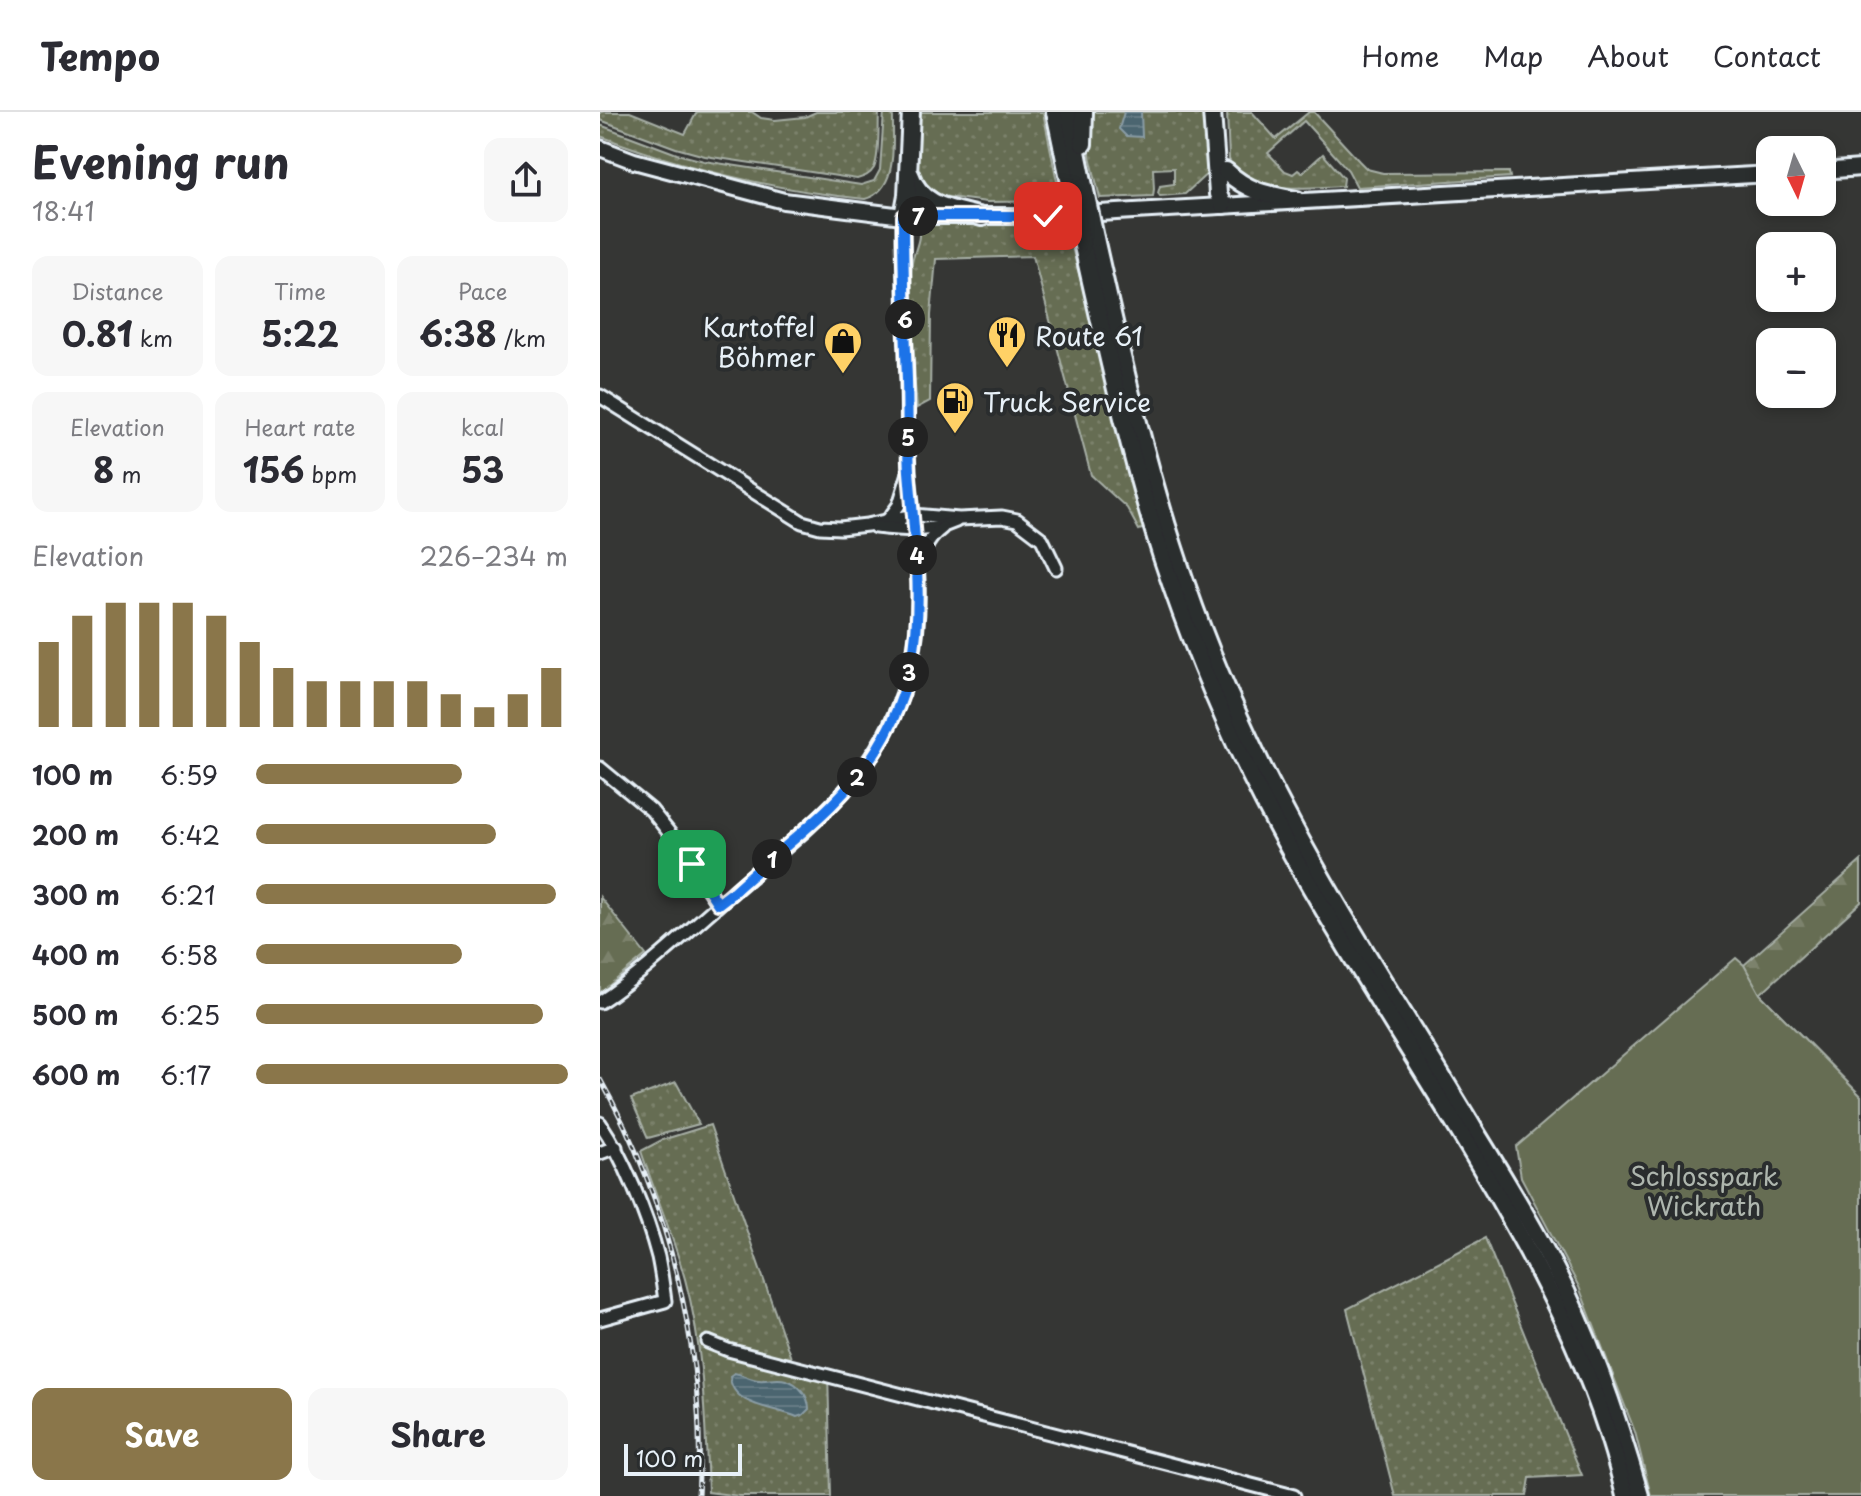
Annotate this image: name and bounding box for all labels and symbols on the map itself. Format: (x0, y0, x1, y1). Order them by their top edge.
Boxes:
north arrow (1756, 136, 1836, 216)
pin (1014, 182, 1082, 250)
pin: 7 (898, 196, 938, 236)
pin: 6 (885, 299, 925, 339)
place label: Kartoffel Böhmer (703, 307, 816, 376)
restaurant icon: Route 61 (986, 314, 1028, 369)
place label: Route 61 (1035, 316, 1143, 355)
shop icon: Kartoffel Böhmer (822, 320, 864, 375)
fuel station icon: Truck Service (934, 380, 976, 435)
place label: Truck Service (983, 382, 1151, 421)
pin: 5 (888, 417, 928, 457)
pin: 4 (897, 535, 937, 575)
pin: 3 (889, 652, 929, 692)
pin: 2 (837, 757, 877, 797)
pin (658, 830, 726, 898)
pin: 1 (752, 839, 792, 879)
park label: Schlosspark Wickrath (1630, 1156, 1779, 1225)
scale bar (624, 1440, 742, 1476)

